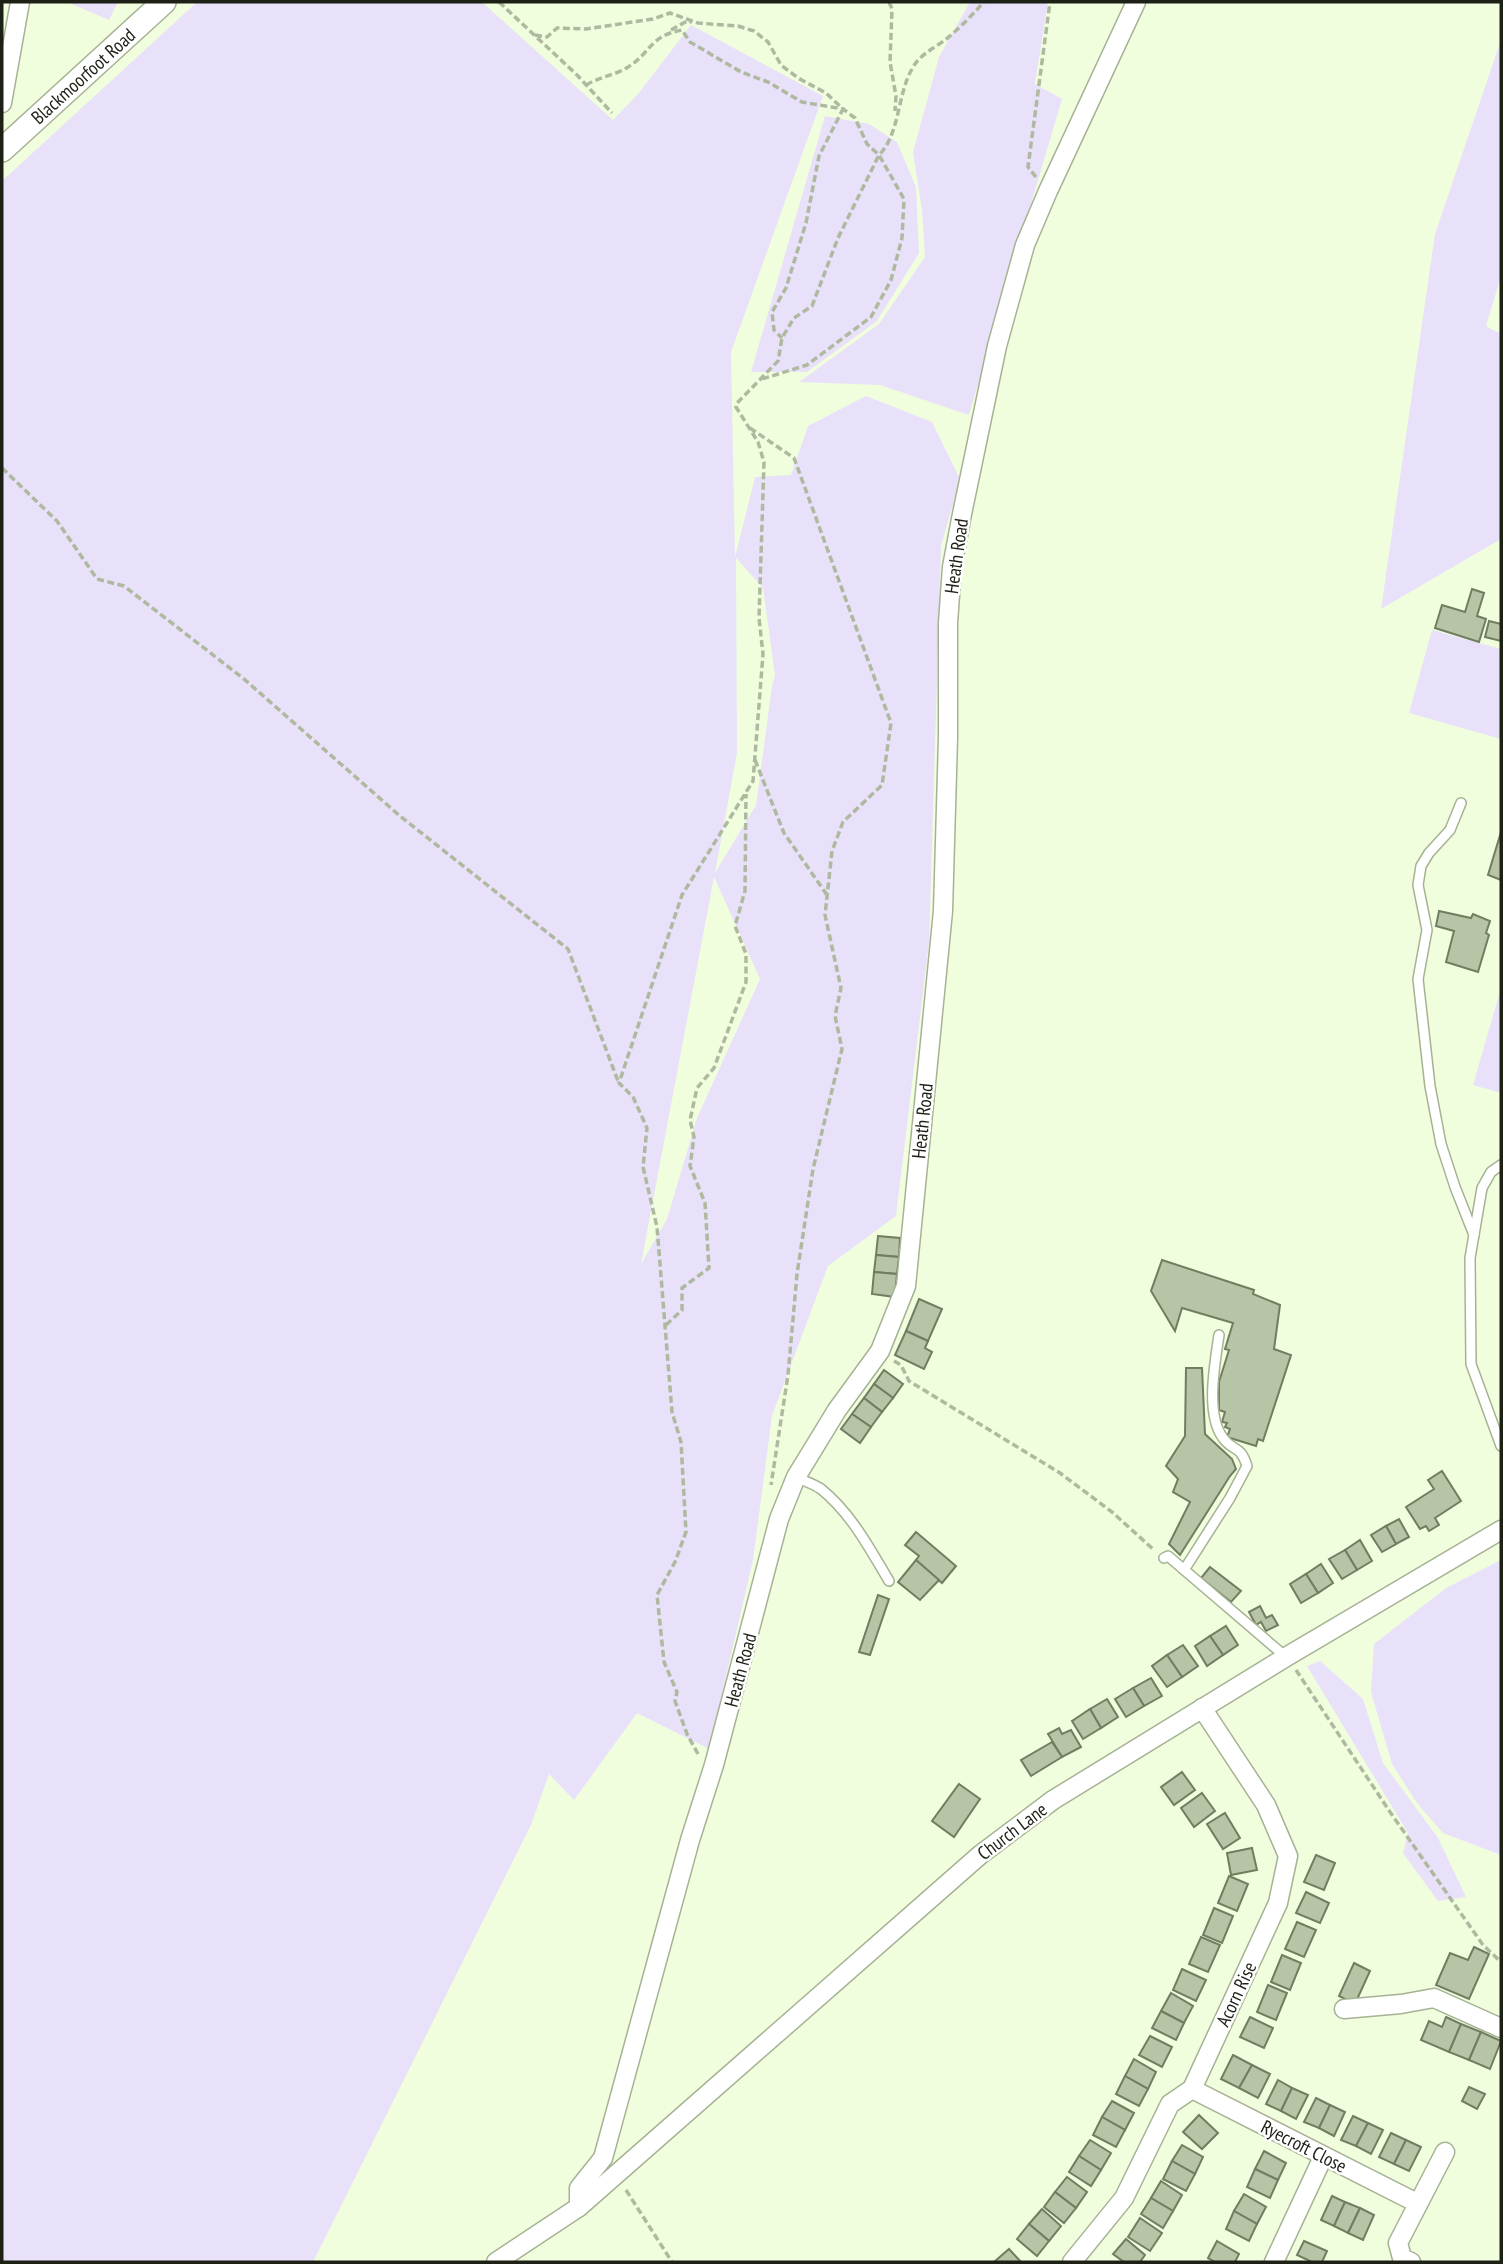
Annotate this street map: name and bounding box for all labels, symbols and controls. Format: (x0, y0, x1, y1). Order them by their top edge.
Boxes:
street label: Blackmoorfoot Road (26, 23, 140, 129)
street label: Heath Road (939, 517, 973, 595)
street label: Heath Road (906, 1082, 938, 1160)
street label: Heath Road (719, 1630, 761, 1710)
street label: Church Lane (972, 1797, 1052, 1865)
street label: Acorn Rise (1211, 1958, 1261, 2030)
street label: Ryecroft Close (1257, 2114, 1351, 2178)

